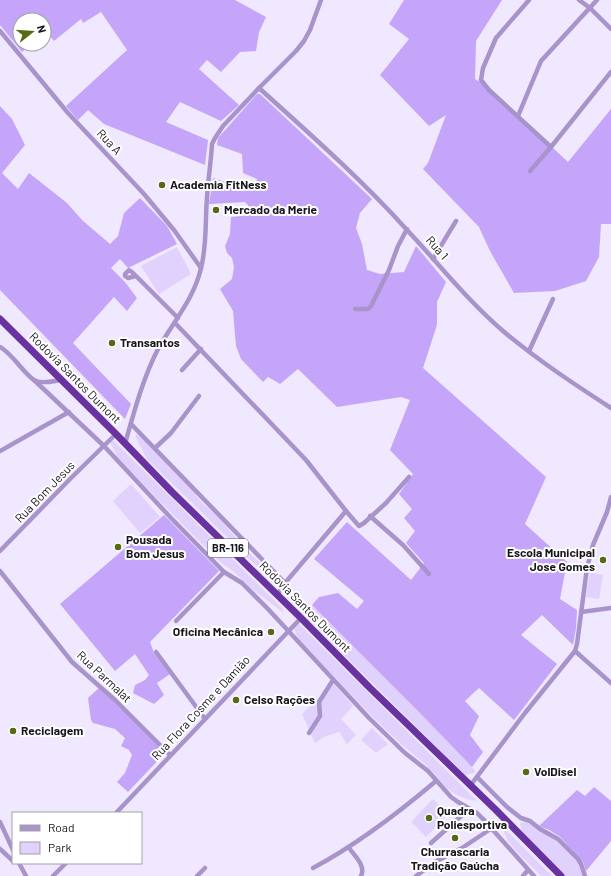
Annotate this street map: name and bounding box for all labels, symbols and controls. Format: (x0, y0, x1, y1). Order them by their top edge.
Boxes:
north arrow (12, 12, 52, 52)
text: N (35, 24, 49, 34)
street label: Rua A (95, 126, 125, 157)
place label: Academia FitNess (170, 177, 267, 191)
marker: Academia FitNess (157, 180, 167, 190)
place label: Mercado da Merie (224, 202, 318, 216)
marker: Mercado da Merie (211, 205, 221, 215)
street label: Rua 1 (424, 233, 452, 262)
street label: Rodovia Santos Dumont (27, 329, 124, 426)
place label: Transantos (120, 335, 180, 349)
marker: Transantos (107, 338, 117, 348)
street label: Rua Bom Jesus (11, 458, 77, 525)
place label: Pousada Bom Jesus (126, 532, 185, 560)
road number: BR-116 (208, 539, 248, 557)
marker: Pousada Bom Jesus (113, 542, 123, 552)
place label: Escola Municipal Jose Gomes (507, 545, 595, 573)
marker: Escola Municipal Jose Gomes (598, 555, 608, 565)
street label: Rodovia Santos Dumont (257, 558, 354, 655)
place label: Oficina Mecânica (173, 624, 263, 638)
marker: Oficina Mecânica (266, 627, 276, 637)
street label: Rua Parmalat (75, 648, 135, 705)
street label: Rua Flora Cosme e Damião (148, 652, 252, 762)
place label: Celso Rações (244, 692, 315, 706)
marker: Celso Rações (231, 695, 241, 705)
place label: Reciclagem (21, 723, 83, 737)
marker: Reciclagem (8, 726, 18, 736)
place label: VolDisel (534, 764, 576, 778)
marker: VolDisel (521, 767, 531, 777)
place label: Quadra Poliesportiva (437, 803, 507, 831)
legend (12, 812, 142, 864)
marker: Quadra Poliesportiva (424, 813, 434, 823)
text: Road (48, 820, 75, 834)
marker: Churrascaria Tradição Gaúcha (450, 833, 460, 843)
text: Park (48, 840, 72, 854)
place label: Churrascaria Tradição Gaúcha (411, 844, 499, 872)

